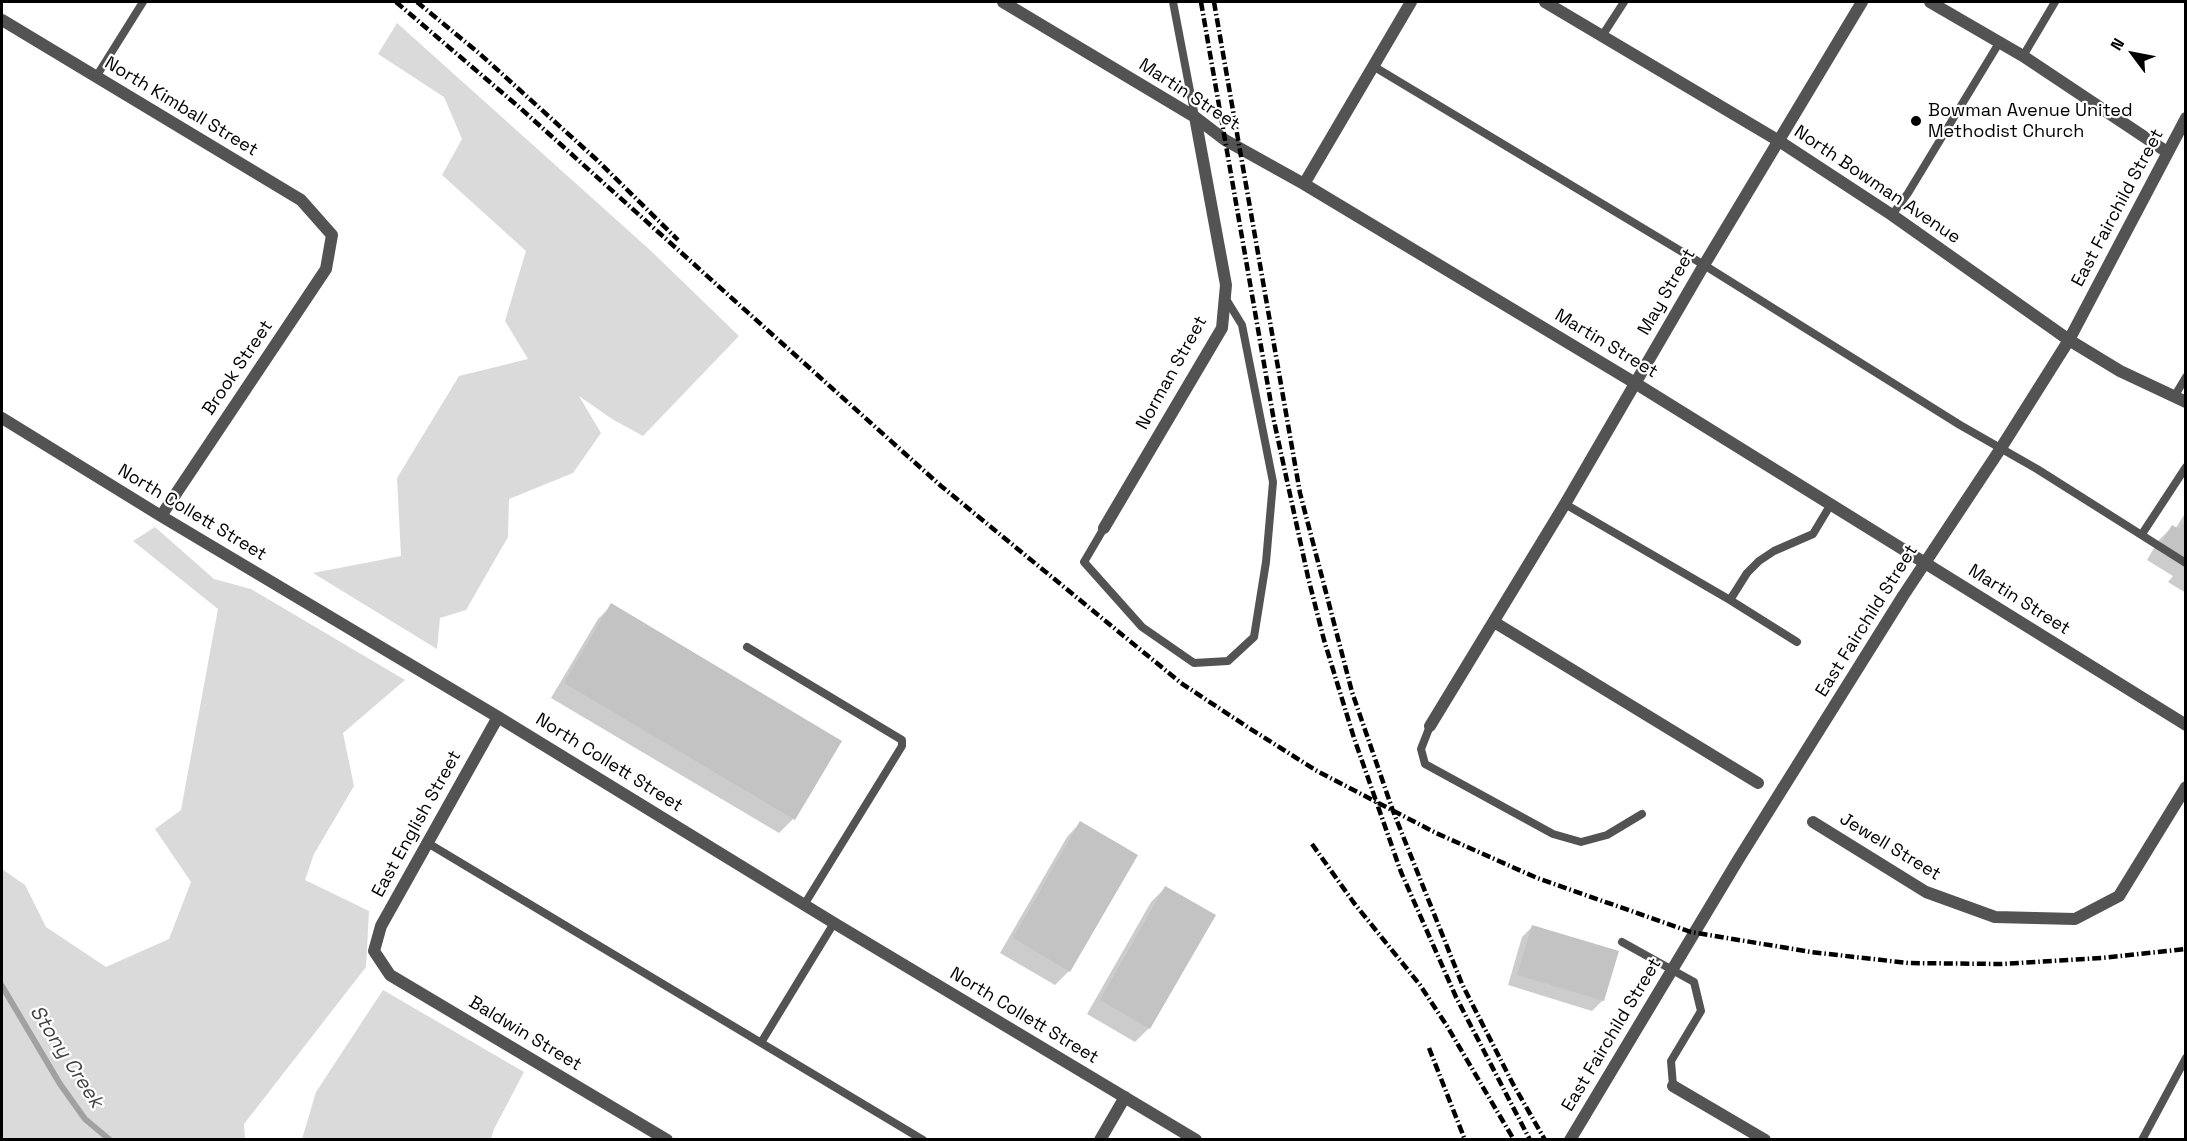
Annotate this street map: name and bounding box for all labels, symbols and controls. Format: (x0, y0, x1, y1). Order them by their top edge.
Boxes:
north arrow (2103, 24, 2163, 84)
text: N (2106, 34, 2129, 54)
street label: North Kimball Street (100, 53, 262, 161)
street label: Martin Street (1134, 54, 1244, 136)
place label: Bowman Avenue United Methodist Church (1928, 100, 2133, 142)
marker: Bowman Avenue United Methodist Church (1909, 114, 1923, 128)
street label: North Bowman Avenue (1790, 121, 1964, 249)
street label: East Fairchild Street (2067, 126, 2169, 290)
street label: May Street (1634, 245, 1700, 339)
street label: Martin Street (1551, 305, 1661, 383)
street label: Norman Street (1132, 313, 1212, 433)
street label: Brook Street (198, 316, 278, 420)
street label: North Collett Street (114, 460, 270, 566)
street label: East Fairchild Street (1811, 541, 1923, 701)
street label: Martin Street (1964, 560, 2074, 640)
street label: North Collett Street (531, 709, 687, 817)
street label: East English Street (368, 747, 466, 901)
street label: Jewell Street (1836, 808, 1944, 886)
street label: East Fairchild Street (1558, 954, 1666, 1116)
street label: North Collett Street (946, 963, 1102, 1069)
street label: Baldwin Street (465, 992, 585, 1076)
water label: Stony Creek (24, 1001, 108, 1113)

